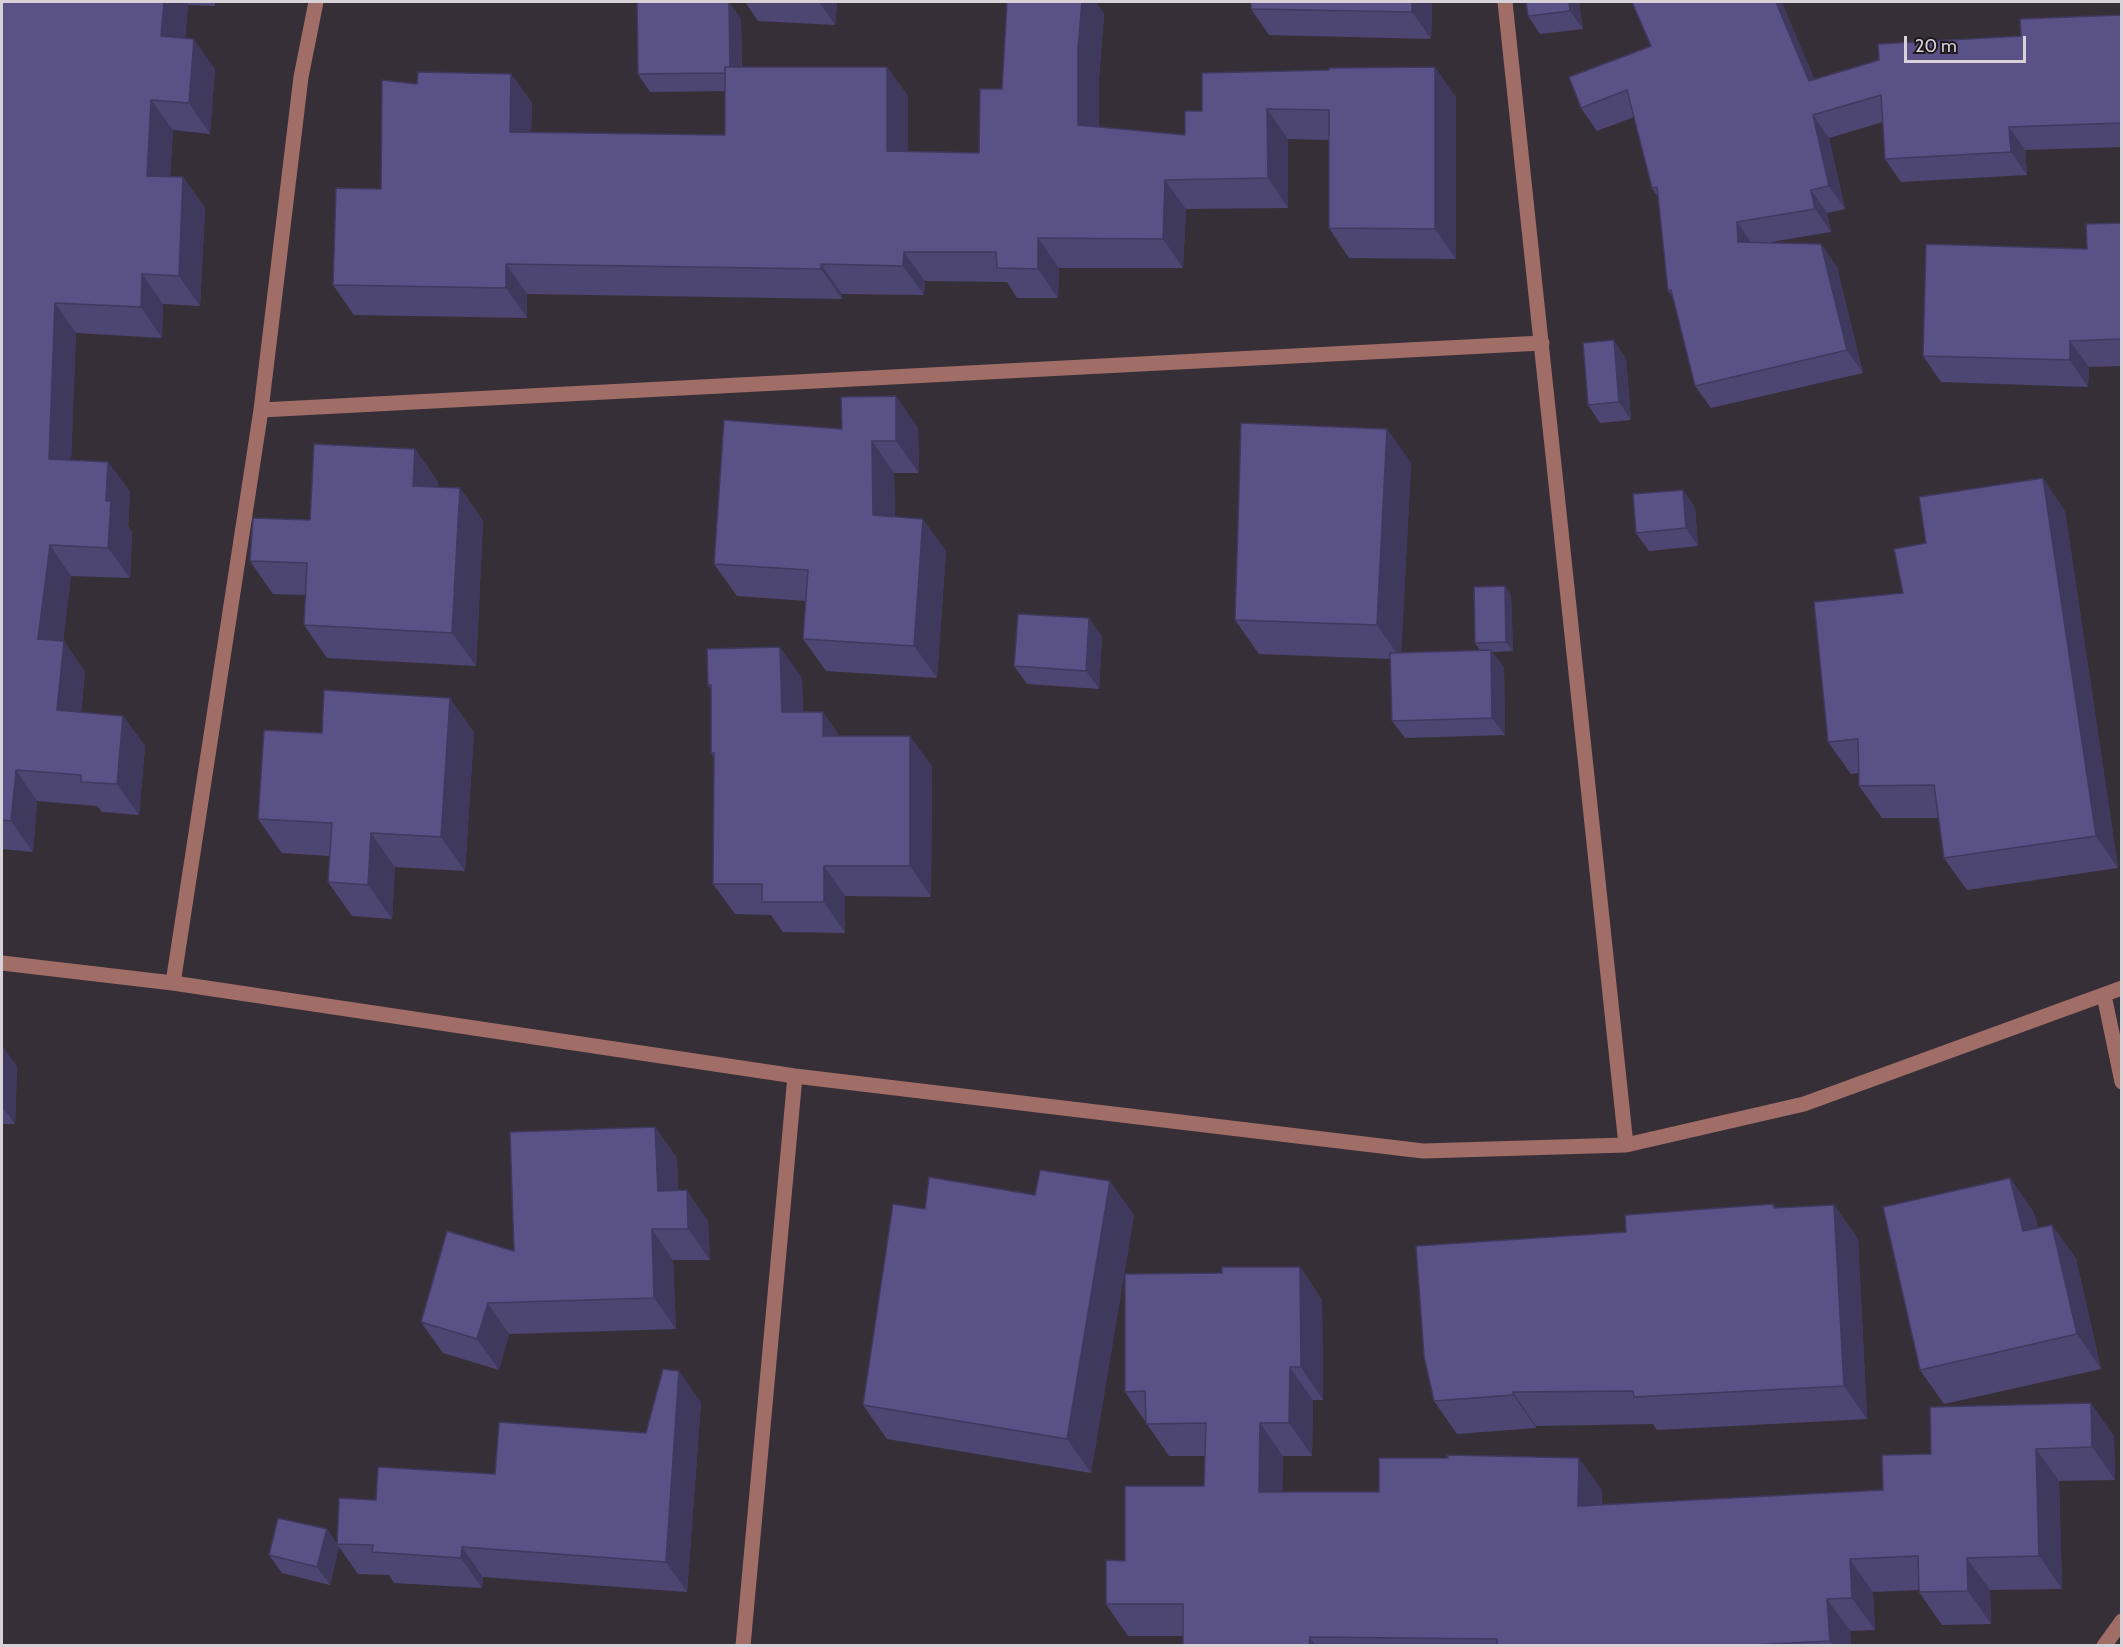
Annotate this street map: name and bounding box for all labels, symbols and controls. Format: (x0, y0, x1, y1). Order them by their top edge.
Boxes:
scale bar (1907, 24, 2028, 62)
text: 20 m (1915, 35, 1957, 57)

